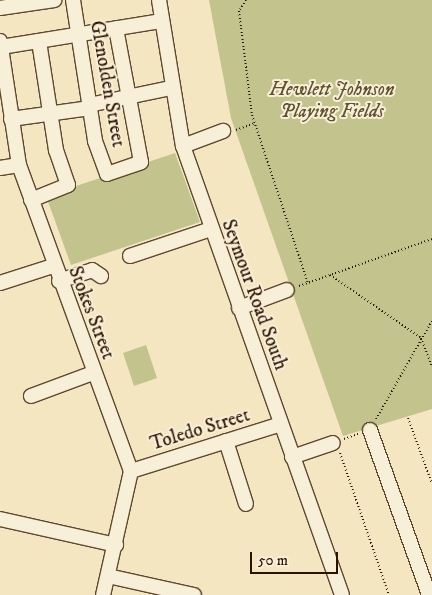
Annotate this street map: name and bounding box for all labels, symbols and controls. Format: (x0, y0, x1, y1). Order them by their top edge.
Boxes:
street label: Glenolden Street (85, 19, 129, 149)
park label: Hewlett Johnson Playing Fields (270, 79, 394, 123)
street label: Seymour Road South (216, 217, 292, 373)
street label: Stokes Street (63, 263, 119, 363)
street label: Toledo Street (148, 404, 252, 456)
scale bar (252, 542, 340, 574)
text: 50 m (258, 551, 288, 570)

